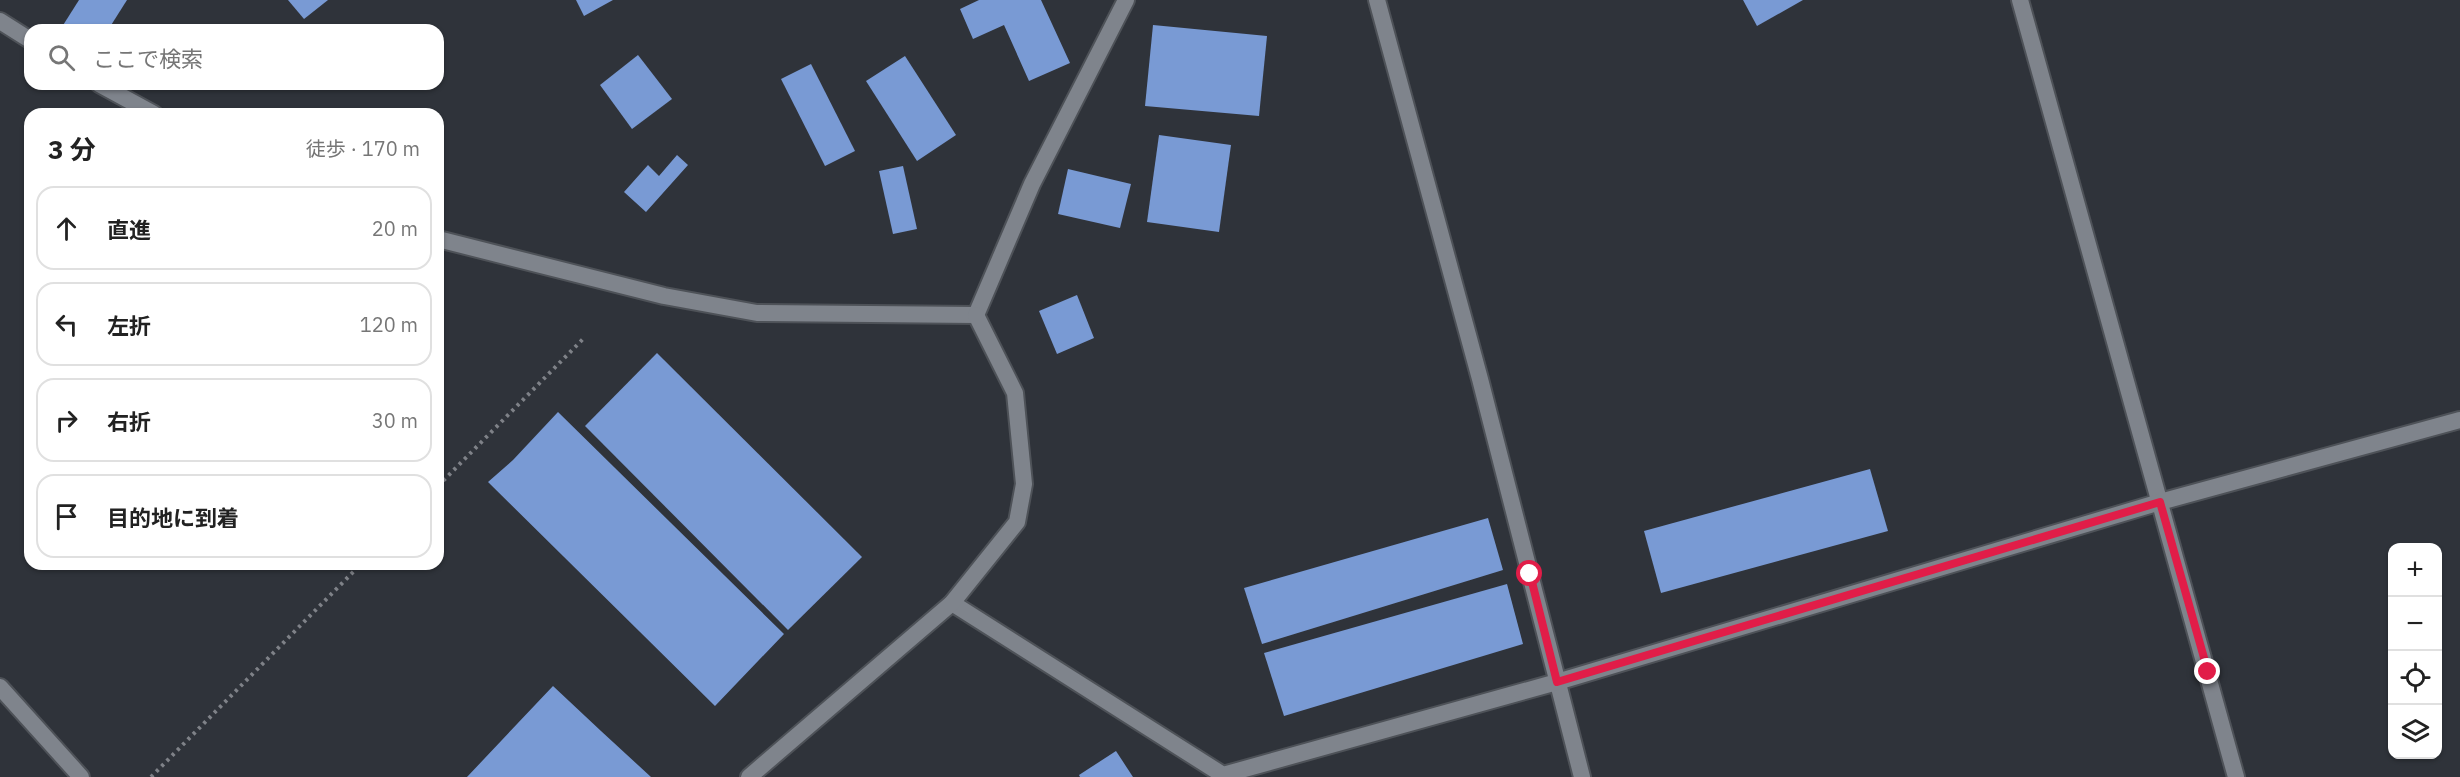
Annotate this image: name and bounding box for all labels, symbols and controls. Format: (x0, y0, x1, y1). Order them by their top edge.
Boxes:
search box (24, 24, 444, 90)
icon: search (45, 41, 78, 74)
text: ここで検索 (93, 44, 203, 73)
text: 3 分 (48, 132, 96, 166)
text: 徒歩 · 170 m (306, 135, 420, 162)
icon: ahead (50, 212, 83, 245)
text: 直進 (107, 215, 151, 244)
text: 20 m (372, 215, 418, 242)
icon: left (50, 308, 83, 341)
text: 左折 (107, 311, 151, 340)
text: 120 m (360, 311, 418, 338)
icon: right (50, 404, 83, 437)
text: 右折 (107, 407, 151, 436)
text: 30 m (372, 407, 418, 434)
icon: arrive (50, 500, 83, 533)
text: 目的地に到着 (107, 503, 239, 532)
map controls (2388, 543, 2442, 759)
button: + (2388, 543, 2442, 597)
route start (1516, 560, 1542, 586)
button: − (2388, 597, 2442, 651)
button: locate (2388, 651, 2442, 705)
route end (2194, 658, 2220, 684)
button: layers (2388, 705, 2442, 759)

